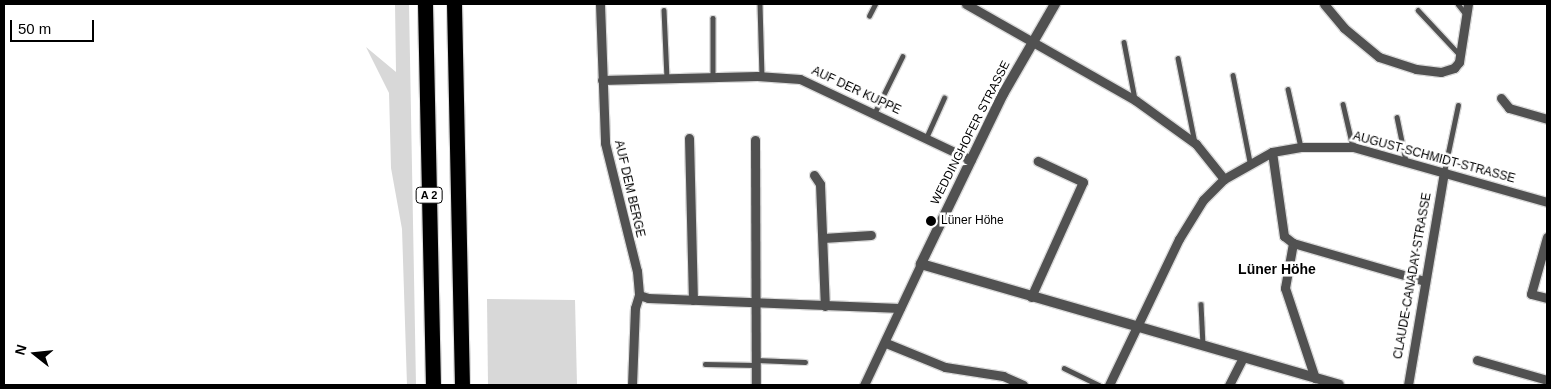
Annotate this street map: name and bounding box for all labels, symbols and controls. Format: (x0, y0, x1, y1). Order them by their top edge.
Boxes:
scale bar (12, 10, 96, 42)
text: 50 m (18, 20, 51, 37)
street label: WEDDINGHOFER STRASSE (928, 59, 1014, 207)
street label: AUF DER KUPPE (809, 64, 903, 118)
street label: AUGUST-SCHMIDT-STRASSE (1351, 129, 1517, 187)
street label: AUF DEM BERGE (611, 139, 647, 239)
road number: A 2 (415, 186, 443, 204)
street label: CLAUDE-CANADAY-STRASSE (1391, 192, 1435, 360)
place label: Lüner Höhe (941, 214, 1004, 228)
marker: Lüner Höhe (925, 215, 937, 227)
district label: Lüner Höhe (1238, 261, 1316, 277)
north arrow (10, 329, 60, 379)
text: N (11, 343, 30, 357)

